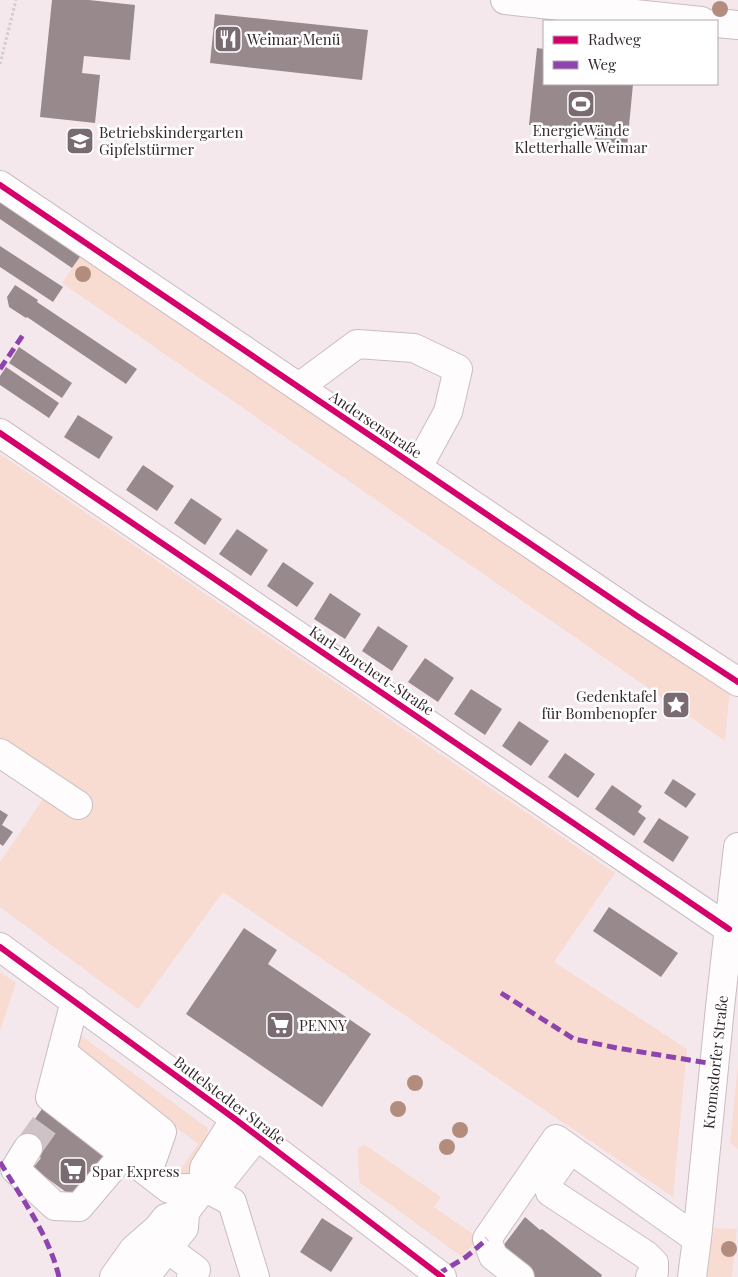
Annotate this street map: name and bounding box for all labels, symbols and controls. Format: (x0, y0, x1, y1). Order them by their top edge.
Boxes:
legend (543, 20, 718, 85)
restaurant icon: Weimar Menü (213, 24, 243, 54)
place label: Weimar Menü (246, 29, 341, 49)
text: Radweg (588, 29, 641, 49)
text: Weg (587, 54, 616, 74)
sports icon: EnergieWände Kletterhalle Weimar (566, 89, 596, 119)
place label: EnergieWände Kletterhalle Weimar (514, 120, 648, 157)
place label: Betriebskindergarten Gipfelstürmer (99, 122, 243, 159)
school or university icon: Betriebskindergarten Gipfelstürmer (65, 126, 95, 156)
street label: Andersenstraße (325, 385, 426, 462)
street label: Karl-Borchert-Straße (306, 621, 438, 719)
place label: Gedenktafel für Bombenopfer (541, 686, 657, 723)
place icon: Gedenktafel für Bombenopfer (661, 690, 691, 720)
street label: Kromsdorfer Straße (698, 994, 732, 1130)
supermarket icon: PENNY (265, 1010, 295, 1040)
place label: PENNY (299, 1015, 347, 1035)
street label: Buttelstedter Straße (170, 1051, 290, 1149)
supermarket icon: Spar Express (58, 1156, 88, 1186)
place label: Spar Express (92, 1161, 179, 1181)

